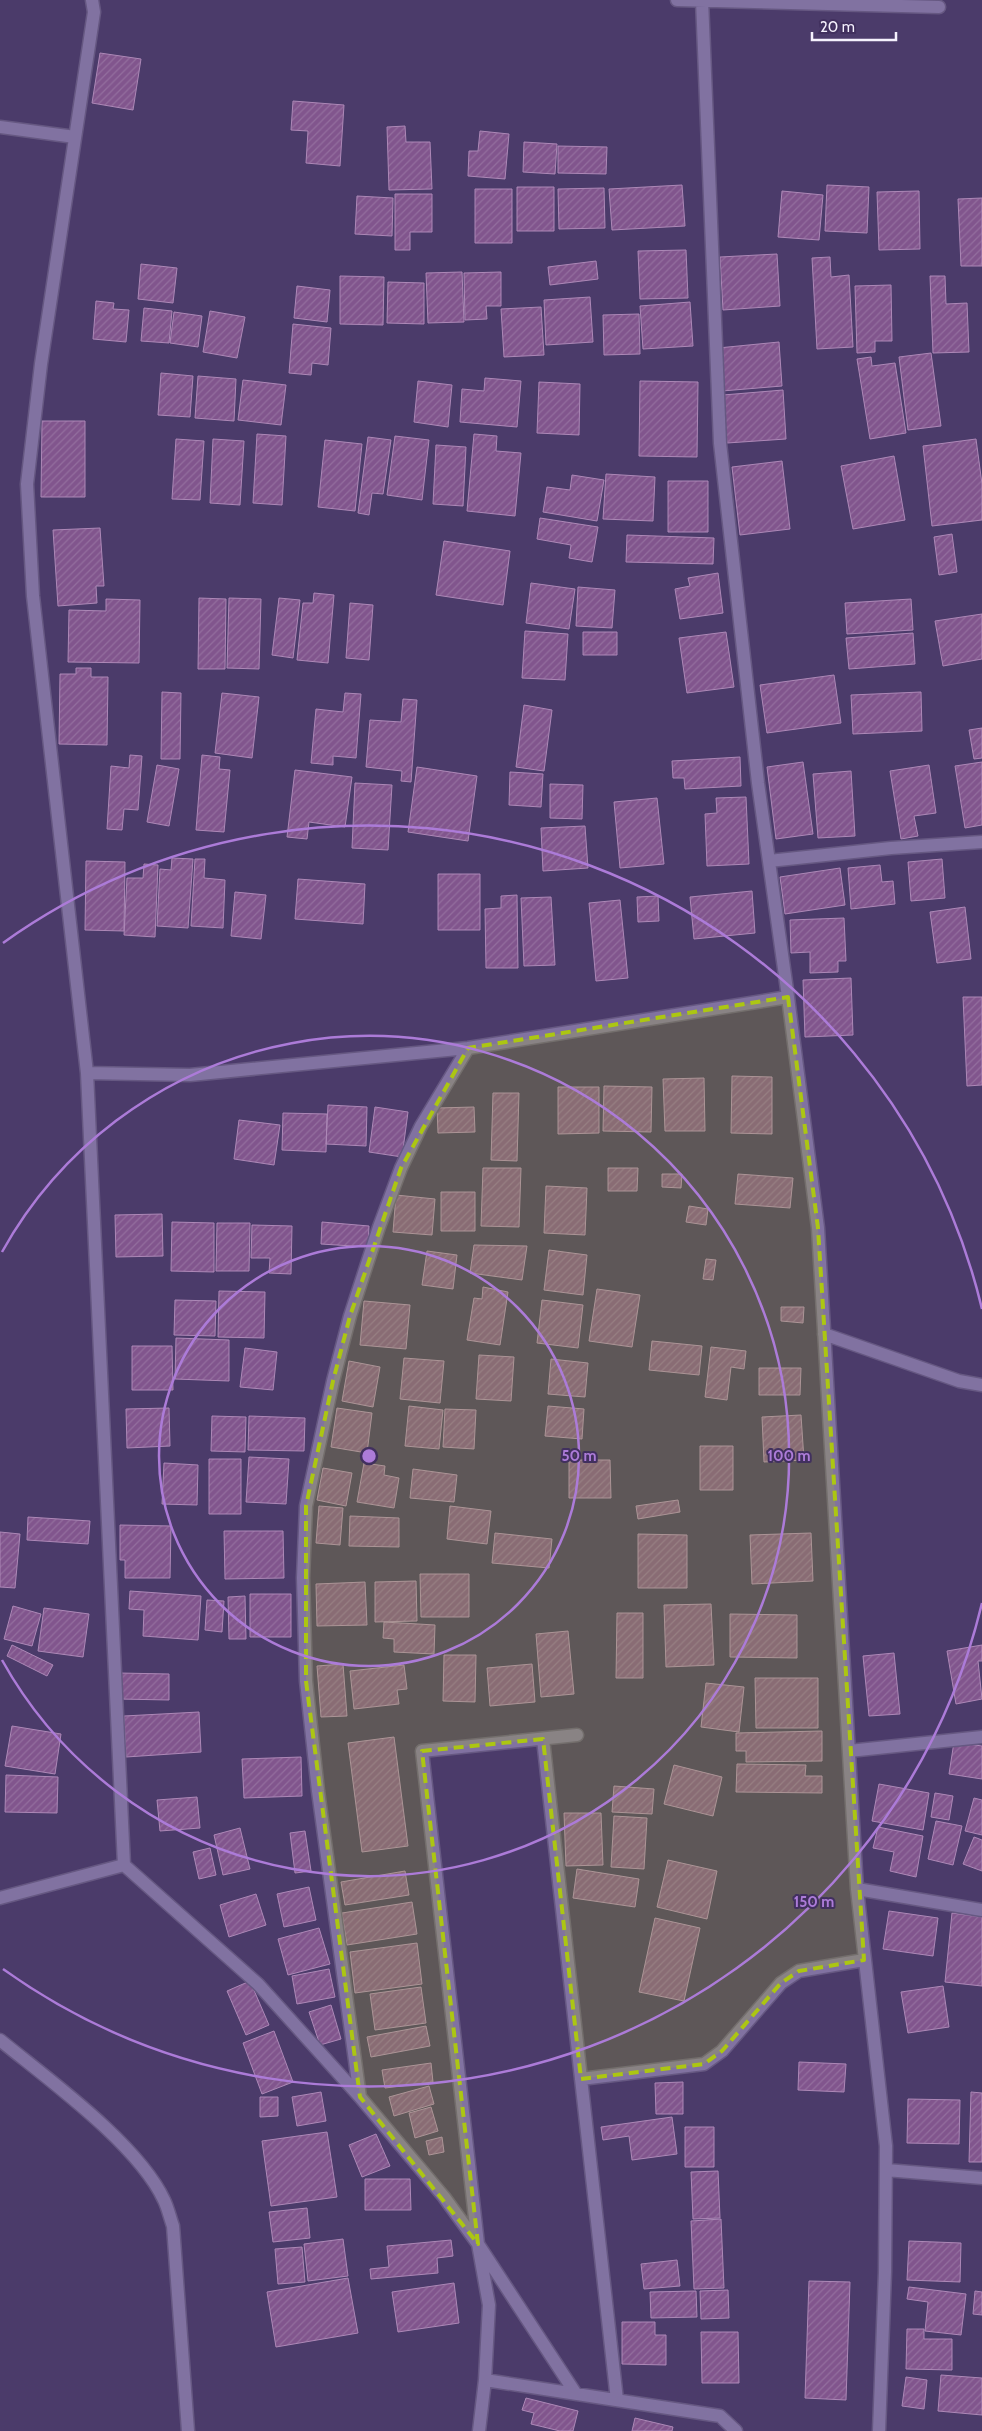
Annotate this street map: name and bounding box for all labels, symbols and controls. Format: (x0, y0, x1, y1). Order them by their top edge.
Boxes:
scale bar (812, 10, 896, 42)
text: 20 m (820, 18, 855, 36)
centre of rings (360, 1447, 378, 1465)
text: 50 m (561, 1447, 597, 1465)
text: 100 m (767, 1447, 811, 1465)
text: 150 m (794, 1893, 834, 1911)

